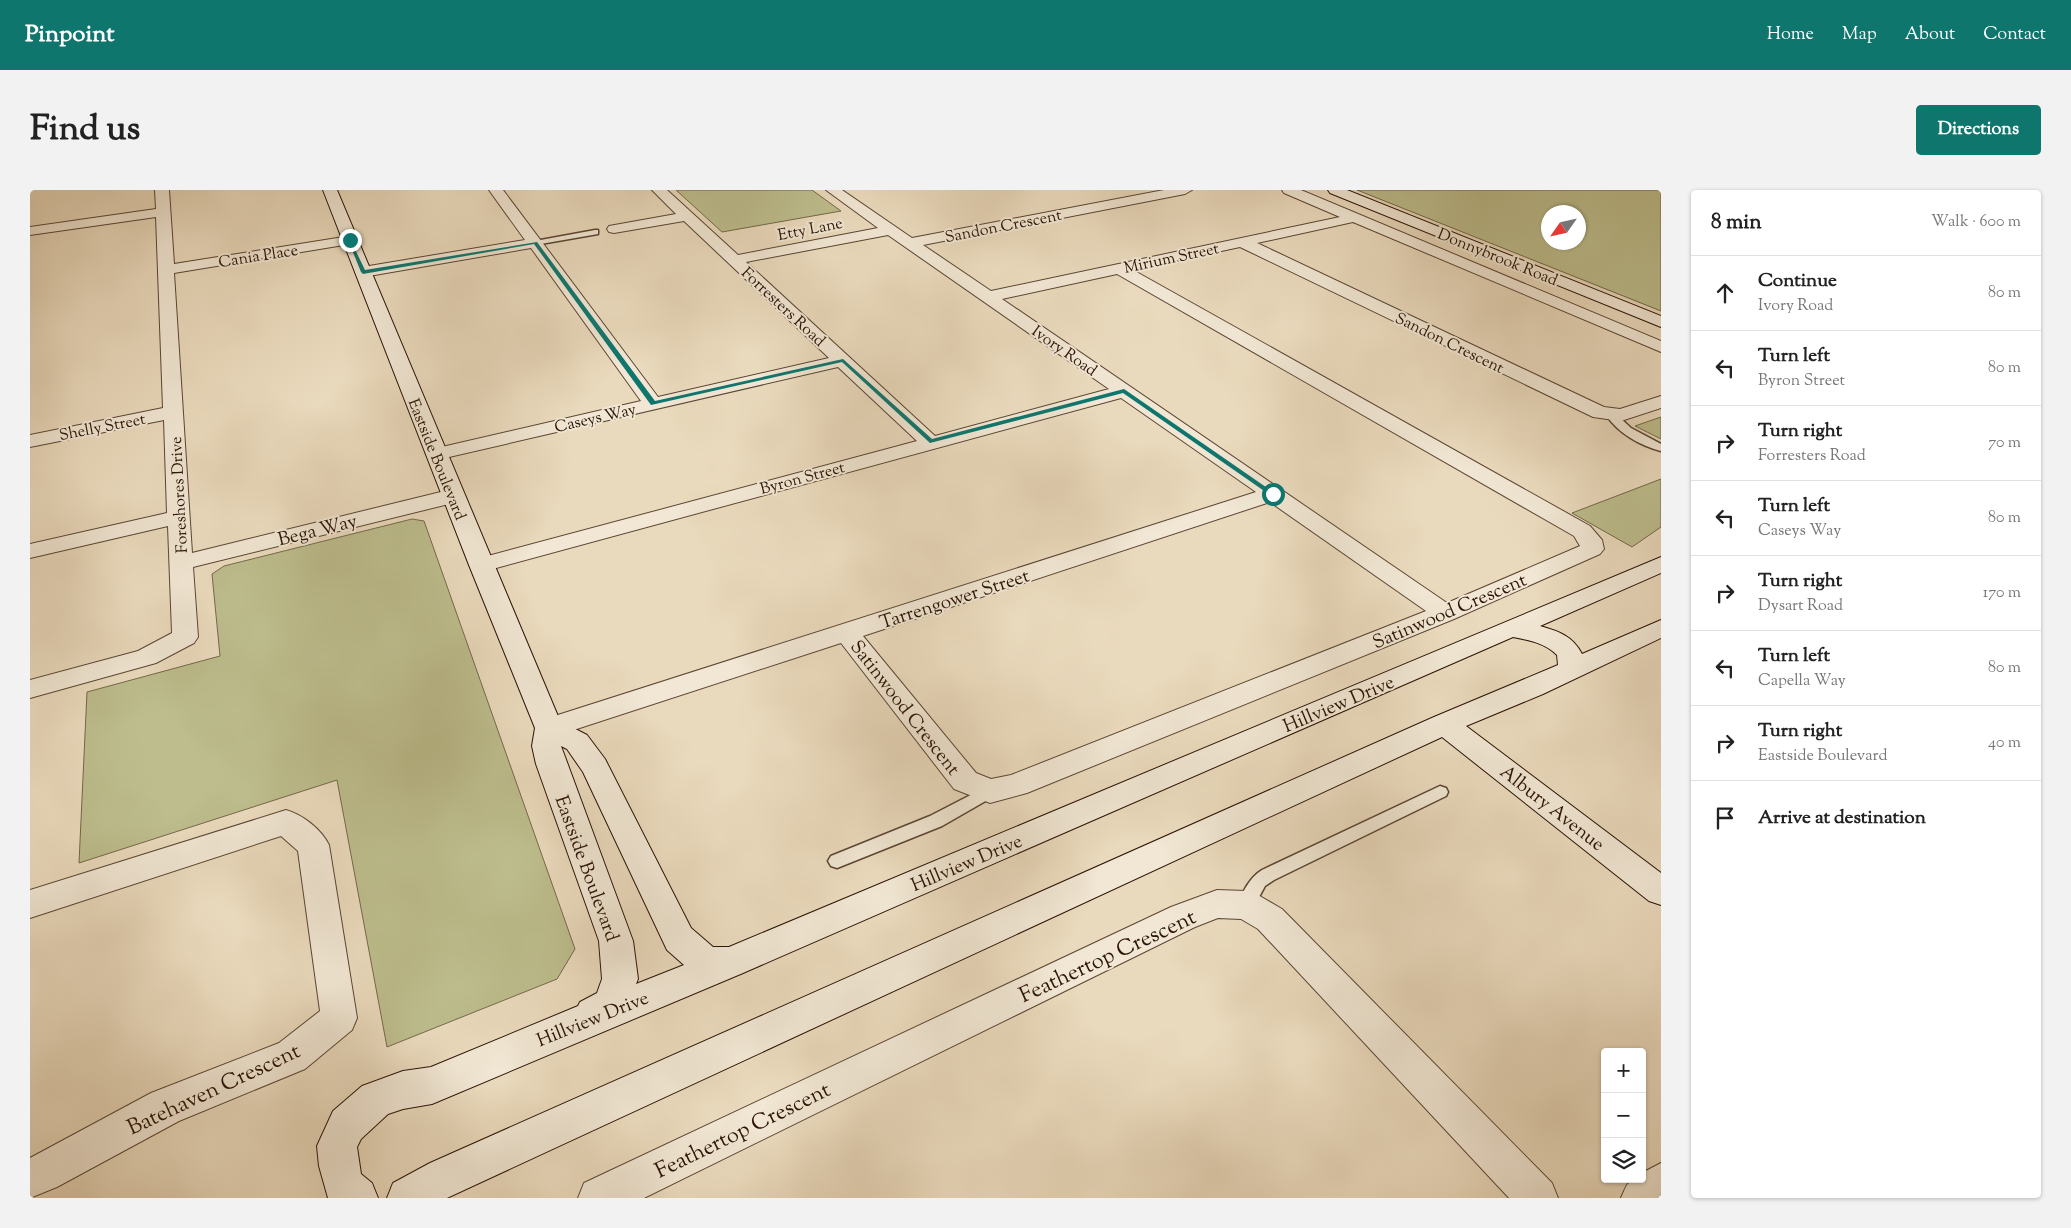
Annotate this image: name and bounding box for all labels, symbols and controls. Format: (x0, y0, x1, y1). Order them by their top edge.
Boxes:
text: Pinpoint (25, 18, 114, 52)
text: Home (1767, 22, 1814, 48)
text: Map (1842, 22, 1877, 48)
text: About (1905, 22, 1955, 48)
text: Contact (1983, 22, 2046, 48)
text: Find us (30, 105, 140, 156)
button: Directions (1916, 105, 2041, 155)
street label: Sandon Crescent (943, 205, 1064, 250)
north arrow (1541, 205, 1586, 250)
text: 8 min (1711, 208, 1762, 238)
text: Walk · 600 m (1931, 211, 2021, 234)
street label: Etty Lane (776, 213, 845, 248)
street label: Donnybrook Road (1433, 224, 1561, 293)
route end (339, 229, 362, 252)
street label: Mirium Street (1122, 238, 1222, 281)
street label: Cania Place (217, 240, 300, 275)
street label: Forresters Road (735, 263, 830, 353)
text: Continue (1758, 268, 1837, 295)
icon: ahead (1711, 279, 1739, 307)
text: 80 m (1988, 282, 2021, 305)
text: Ivory Road (1758, 295, 1833, 318)
street label: Sandon Crescent (1391, 308, 1508, 381)
street label: Ivory Road (1026, 321, 1101, 383)
text: Turn left (1758, 343, 1830, 370)
icon: left (1711, 354, 1739, 382)
text: 80 m (1988, 357, 2021, 380)
text: Byron Street (1758, 370, 1845, 393)
street label: Eastside Boulevard (401, 396, 471, 524)
street label: Caseys Way (552, 399, 639, 440)
street label: Shelly Street (57, 409, 148, 448)
text: Turn right (1758, 418, 1842, 445)
icon: right (1711, 429, 1739, 457)
text: 70 m (1988, 432, 2021, 455)
street label: Foreshores Drive (166, 436, 195, 554)
text: Forresters Road (1758, 445, 1866, 468)
street label: Byron Street (758, 457, 848, 502)
route start (1262, 483, 1285, 506)
text: Turn left (1758, 493, 1830, 520)
icon: left (1711, 504, 1739, 532)
text: 80 m (1988, 507, 2021, 530)
street label: Bega Way (275, 508, 361, 554)
text: Caseys Way (1758, 520, 1841, 543)
street label: Tarrengower Street (876, 563, 1034, 637)
street label: Satinwood Crescent (1369, 567, 1532, 657)
text: Turn right (1758, 568, 1842, 595)
icon: right (1711, 579, 1739, 607)
text: 170 m (1983, 582, 2021, 605)
text: Dysart Road (1758, 595, 1843, 618)
street label: Satinwood Crescent (843, 635, 966, 782)
text: Turn left (1758, 643, 1830, 670)
icon: left (1711, 654, 1739, 682)
text: 80 m (1988, 657, 2021, 680)
street label: Hillview Drive (1279, 670, 1399, 741)
text: Capella Way (1758, 670, 1846, 693)
text: Turn right (1758, 718, 1842, 745)
icon: right (1711, 729, 1739, 757)
text: 40 m (1988, 732, 2021, 755)
text: Eastside Boulevard (1758, 745, 1887, 768)
street label: Albury Avenue (1493, 759, 1610, 859)
street label: Eastside Boulevard (547, 792, 625, 946)
icon: arrive (1711, 804, 1739, 832)
text: Arrive at destination (1758, 805, 1926, 832)
street label: Hillview Drive (907, 829, 1027, 900)
street label: Feathertop Crescent (1014, 902, 1202, 1013)
street label: Hillview Drive (533, 986, 653, 1055)
street label: Batehaven Crescent (122, 1036, 307, 1145)
map controls (1601, 1048, 1646, 1183)
button: + (1601, 1048, 1646, 1093)
street label: Feathertop Crescent (650, 1075, 837, 1188)
button: − (1601, 1093, 1646, 1138)
button: layers (1601, 1138, 1646, 1183)

